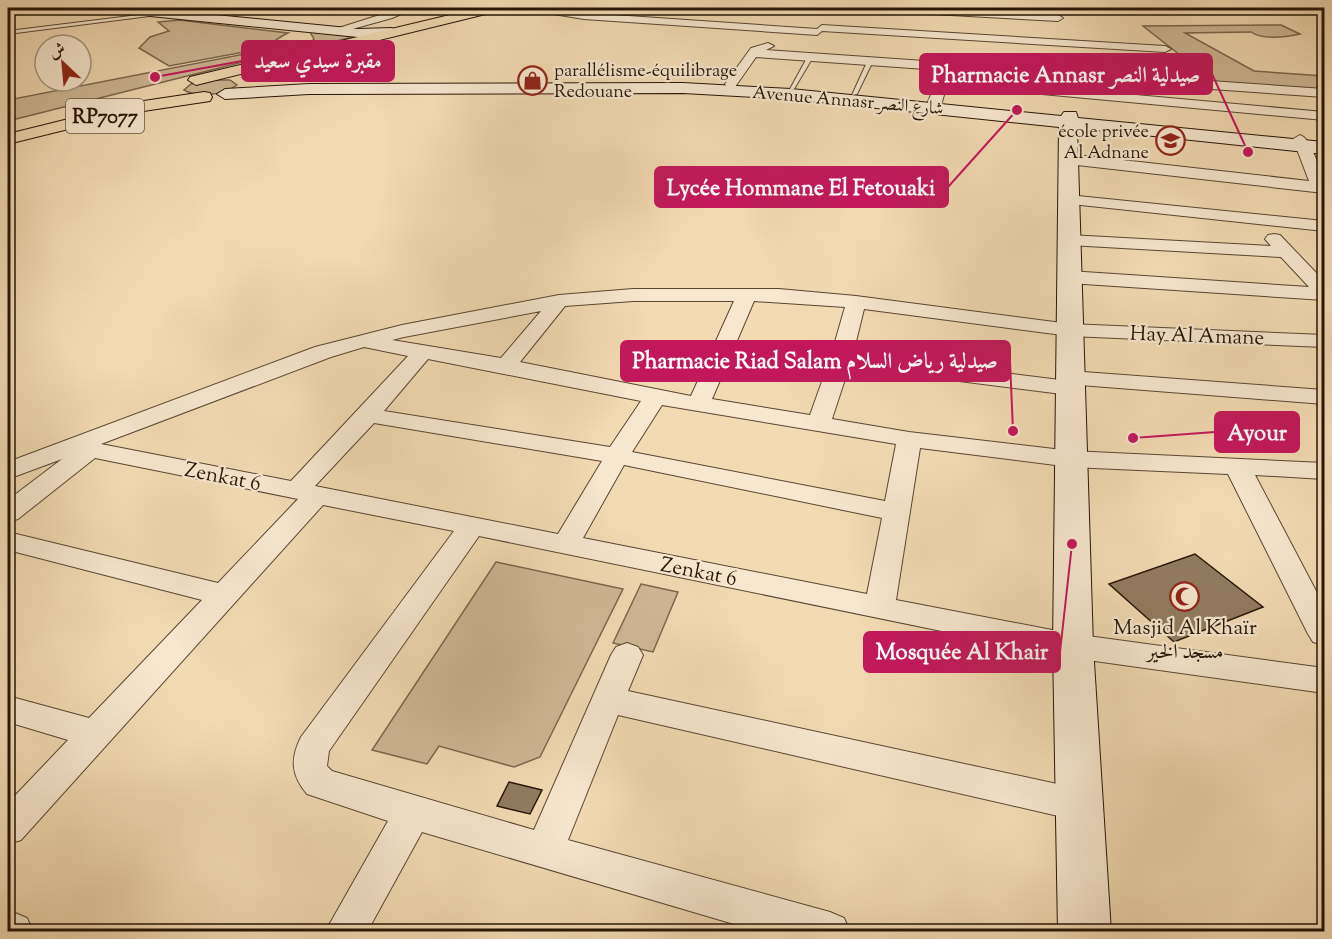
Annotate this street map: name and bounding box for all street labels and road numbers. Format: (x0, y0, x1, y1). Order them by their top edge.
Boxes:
street label: Avenue Annasr شارع النصر (751, 81, 944, 123)
road number: RP7077 (66, 99, 144, 133)
street label: Hay Al Amane (1129, 320, 1265, 354)
street label: Zenkat 6 (182, 456, 263, 500)
street label: Zenkat 6 (658, 551, 739, 595)

